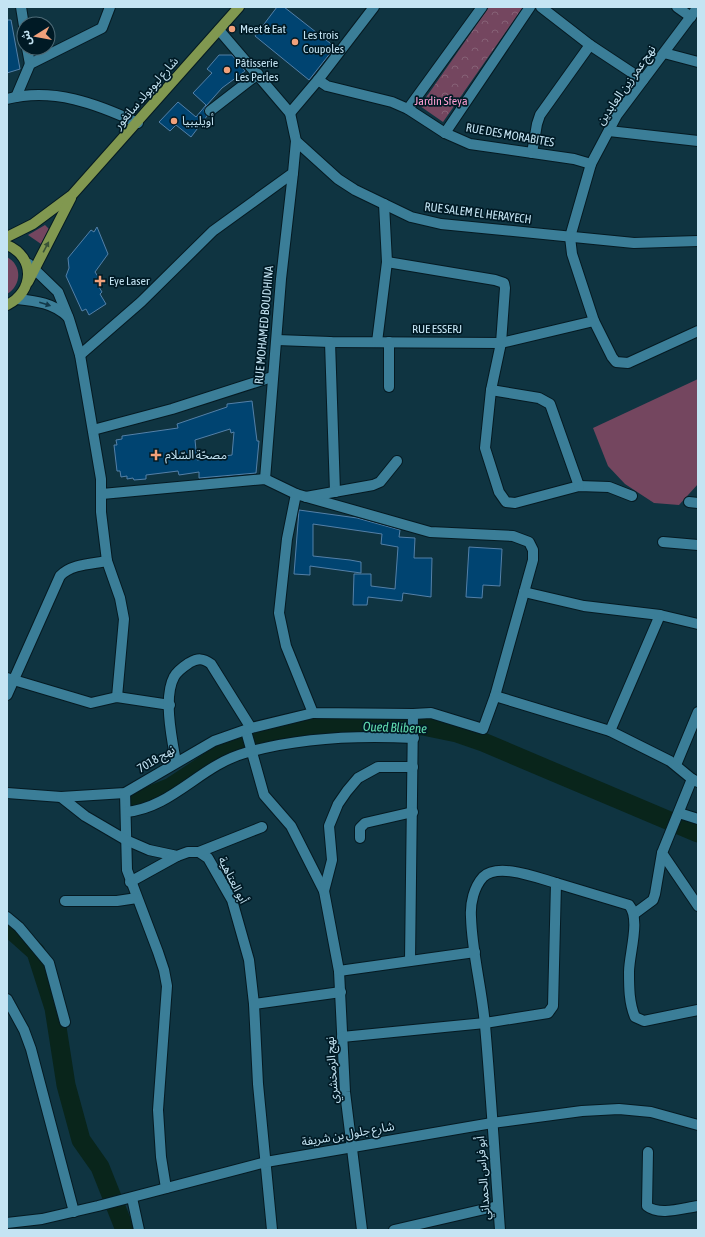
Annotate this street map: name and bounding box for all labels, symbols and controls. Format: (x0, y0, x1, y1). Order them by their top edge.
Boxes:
north arrow (16, 16, 56, 56)
place label: Meet & Eat (240, 22, 287, 36)
marker: Meet & Eat (227, 24, 237, 34)
place label: Les trois Coupoles (303, 28, 344, 56)
text: ش (19, 29, 34, 46)
marker: Les trois Coupoles (290, 37, 300, 47)
street label: نهج عمر زين العابدين (593, 43, 660, 129)
street label: شارع ليوبولد سانغور (110, 54, 183, 134)
place label: Pâtisserie Les Perles (235, 56, 278, 84)
marker: Pâtisserie Les Perles (222, 65, 232, 75)
park label: Jardin Sfeya (415, 94, 467, 108)
place label: أويليبيا (182, 113, 214, 128)
marker: أويليبيا (169, 116, 179, 126)
street label: RUE DES MORABITES (465, 120, 555, 150)
street label: RUE SALEM EL HERAYECH (424, 199, 532, 227)
one-way arrow (42, 241, 49, 253)
street label: RUE MOHAMED BOUDHINA (252, 265, 276, 385)
place label: Eye Laser (109, 274, 150, 288)
marker: Eye Laser (94, 275, 106, 287)
one-way arrow (40, 301, 52, 307)
street label: RUE ESSERJ (412, 322, 462, 336)
place label: مصحّة السّلام (165, 448, 227, 464)
marker: مصحّة السّلام (150, 449, 162, 461)
water label: Oued Blibene (363, 719, 427, 736)
street label: نهج 7018 (135, 742, 178, 777)
street label: أبو العتاهية (215, 854, 251, 906)
street label: نهج الزمخشري (323, 1036, 344, 1104)
street label: شارع جلول بن شريفة (300, 1119, 396, 1151)
street label: أبو فراس الحمداني (473, 1135, 496, 1220)

